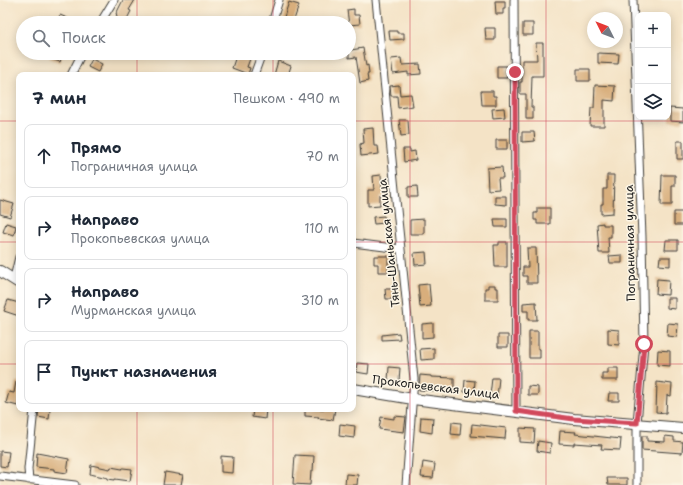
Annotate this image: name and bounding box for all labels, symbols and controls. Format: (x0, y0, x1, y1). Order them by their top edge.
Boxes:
north arrow (587, 12, 623, 48)
map controls (635, 12, 671, 120)
button: + (635, 12, 671, 48)
search box (16, 16, 356, 60)
icon: search (30, 27, 52, 49)
text: Поиск (62, 28, 106, 48)
button: − (635, 48, 671, 84)
route end (506, 63, 524, 81)
button: layers (635, 84, 671, 120)
text: 7 мин (32, 87, 87, 109)
text: Пешком · 490 m (233, 90, 340, 107)
text: Прямо (71, 138, 121, 158)
icon: ahead (33, 145, 55, 167)
text: 70 m (305, 148, 339, 165)
text: Пограничная улица (71, 158, 198, 175)
street label: Тянь-Шаньская улица (374, 177, 404, 308)
street label: Пограничная улица (621, 184, 639, 302)
text: Направо (71, 210, 139, 230)
icon: right (33, 217, 55, 239)
text: 110 m (304, 220, 339, 237)
text: Прокопьевская улица (71, 230, 210, 247)
text: Направо (71, 282, 139, 302)
icon: right (33, 289, 55, 311)
text: 310 m (301, 292, 339, 309)
text: Мурманская улица (71, 302, 196, 319)
route start (635, 335, 653, 353)
icon: arrive (33, 361, 55, 383)
text: Пункт назначения (71, 362, 217, 382)
street label: Прокопьевская улица (372, 371, 501, 403)

